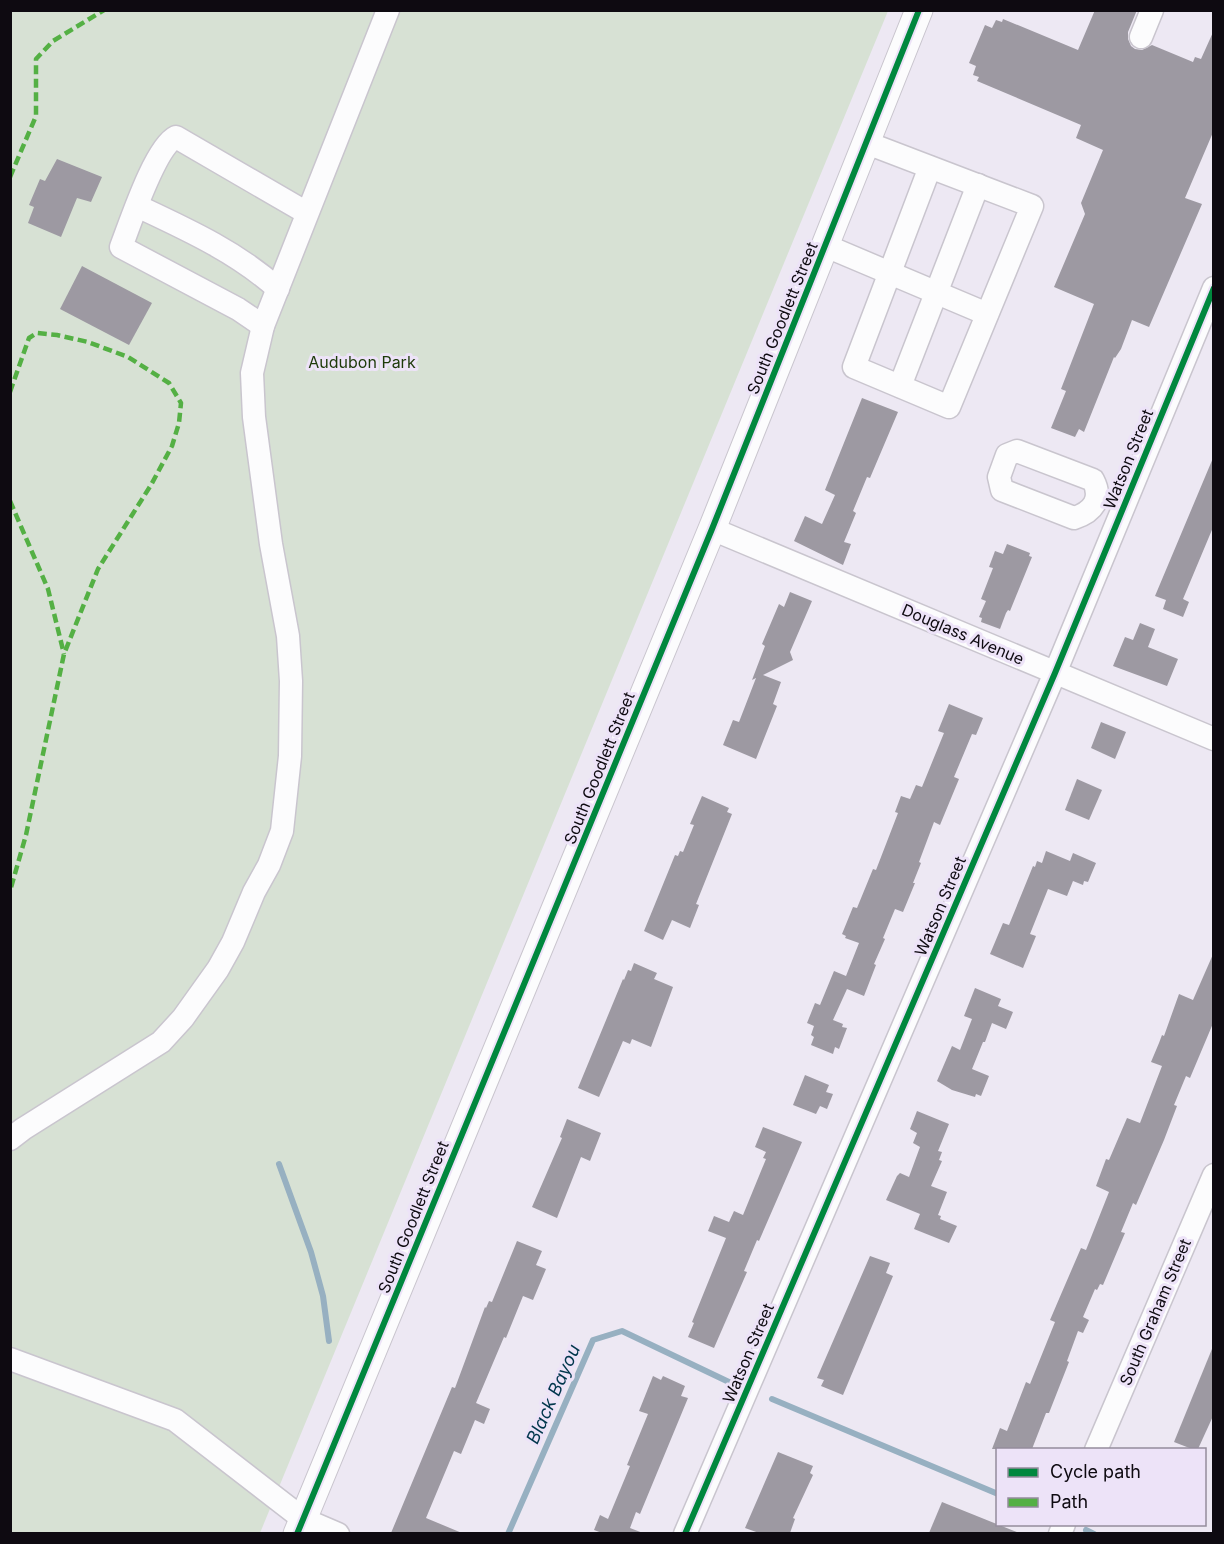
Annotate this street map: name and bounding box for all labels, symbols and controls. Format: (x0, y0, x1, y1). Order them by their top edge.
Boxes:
street label: South Goodlett Street (742, 239, 822, 397)
park label: Audubon Park (308, 352, 416, 372)
street label: Watson Street (1099, 406, 1157, 512)
street label: Douglass Avenue (899, 599, 1027, 669)
street label: South Goodlett Street (559, 689, 639, 847)
street label: Watson Street (910, 853, 970, 959)
street label: South Goodlett Street (373, 1138, 453, 1296)
street label: South Graham Street (1115, 1236, 1195, 1388)
street label: Watson Street (718, 1300, 778, 1406)
water label: Black Bayou (522, 1341, 584, 1447)
legend (996, 1448, 1206, 1526)
text: Cycle path (1050, 1461, 1141, 1482)
text: Path (1050, 1491, 1088, 1512)

